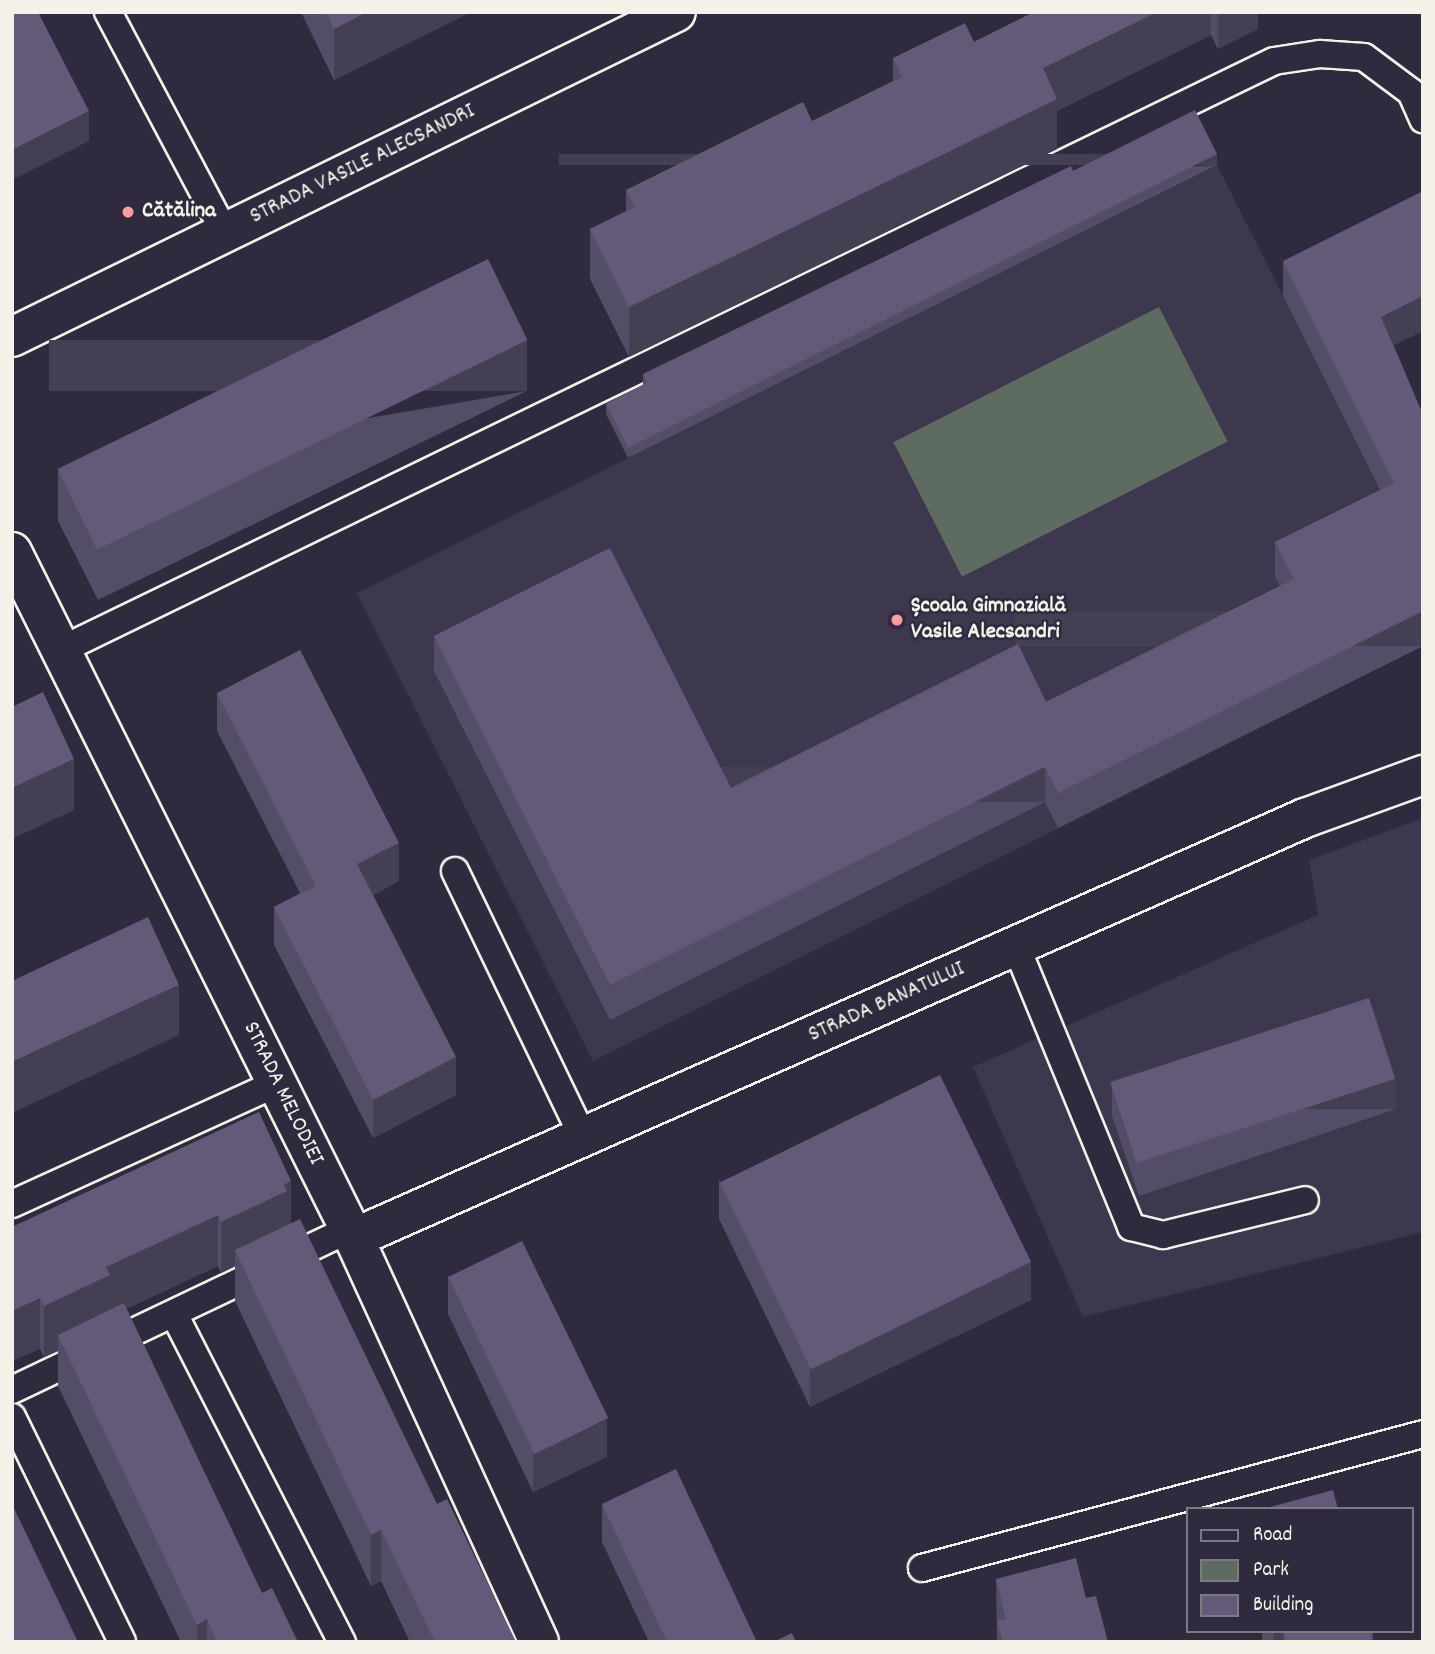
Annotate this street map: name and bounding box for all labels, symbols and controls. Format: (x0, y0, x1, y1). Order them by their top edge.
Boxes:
street label: STRADA VASILE ALECSANDRI (246, 98, 480, 232)
place label: Cătălina (142, 198, 216, 226)
marker: Cătălina (120, 204, 136, 220)
place label: Școala Gimnazială Vasile Alecsandri (911, 593, 1066, 647)
marker: Școala Gimnazială Vasile Alecsandri (889, 612, 905, 628)
street label: STRADA BANATULUI (805, 956, 969, 1050)
street label: STRADA MELODIEI (235, 1018, 329, 1170)
legend (1186, 1507, 1414, 1633)
text: Road (1253, 1521, 1292, 1551)
text: Park (1253, 1556, 1289, 1586)
text: Building (1253, 1591, 1313, 1621)

